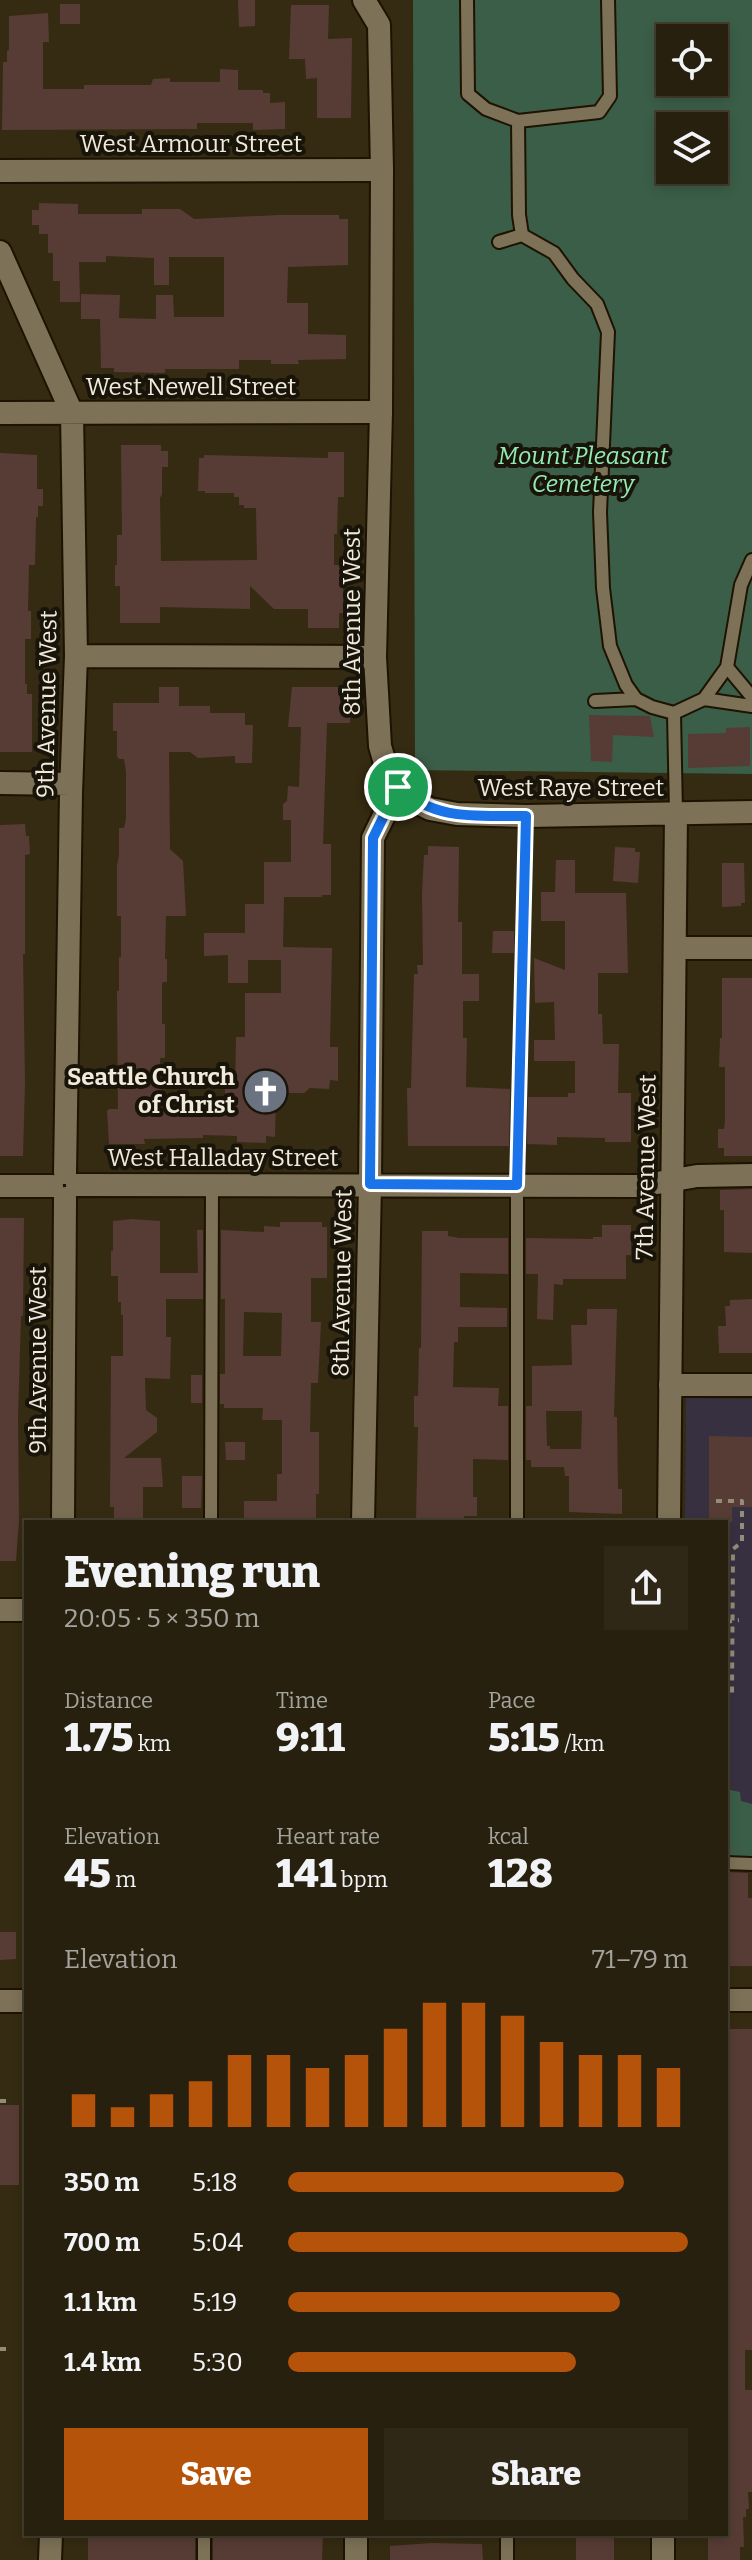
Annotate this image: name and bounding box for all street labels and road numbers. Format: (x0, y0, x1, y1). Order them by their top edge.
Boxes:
street label: West Armour Street (80, 130, 303, 158)
street label: West Newell Street (86, 373, 297, 401)
street label: 8th Avenue West (338, 528, 366, 716)
street label: 9th Avenue West (31, 610, 63, 798)
street label: West Raye Street (478, 774, 665, 802)
street label: 7th Avenue West (630, 1074, 662, 1260)
street label: West Halladay Street (108, 1144, 339, 1172)
street label: 8th Avenue West (326, 1189, 358, 1377)
street label: 9th Avenue West (24, 1266, 52, 1454)

